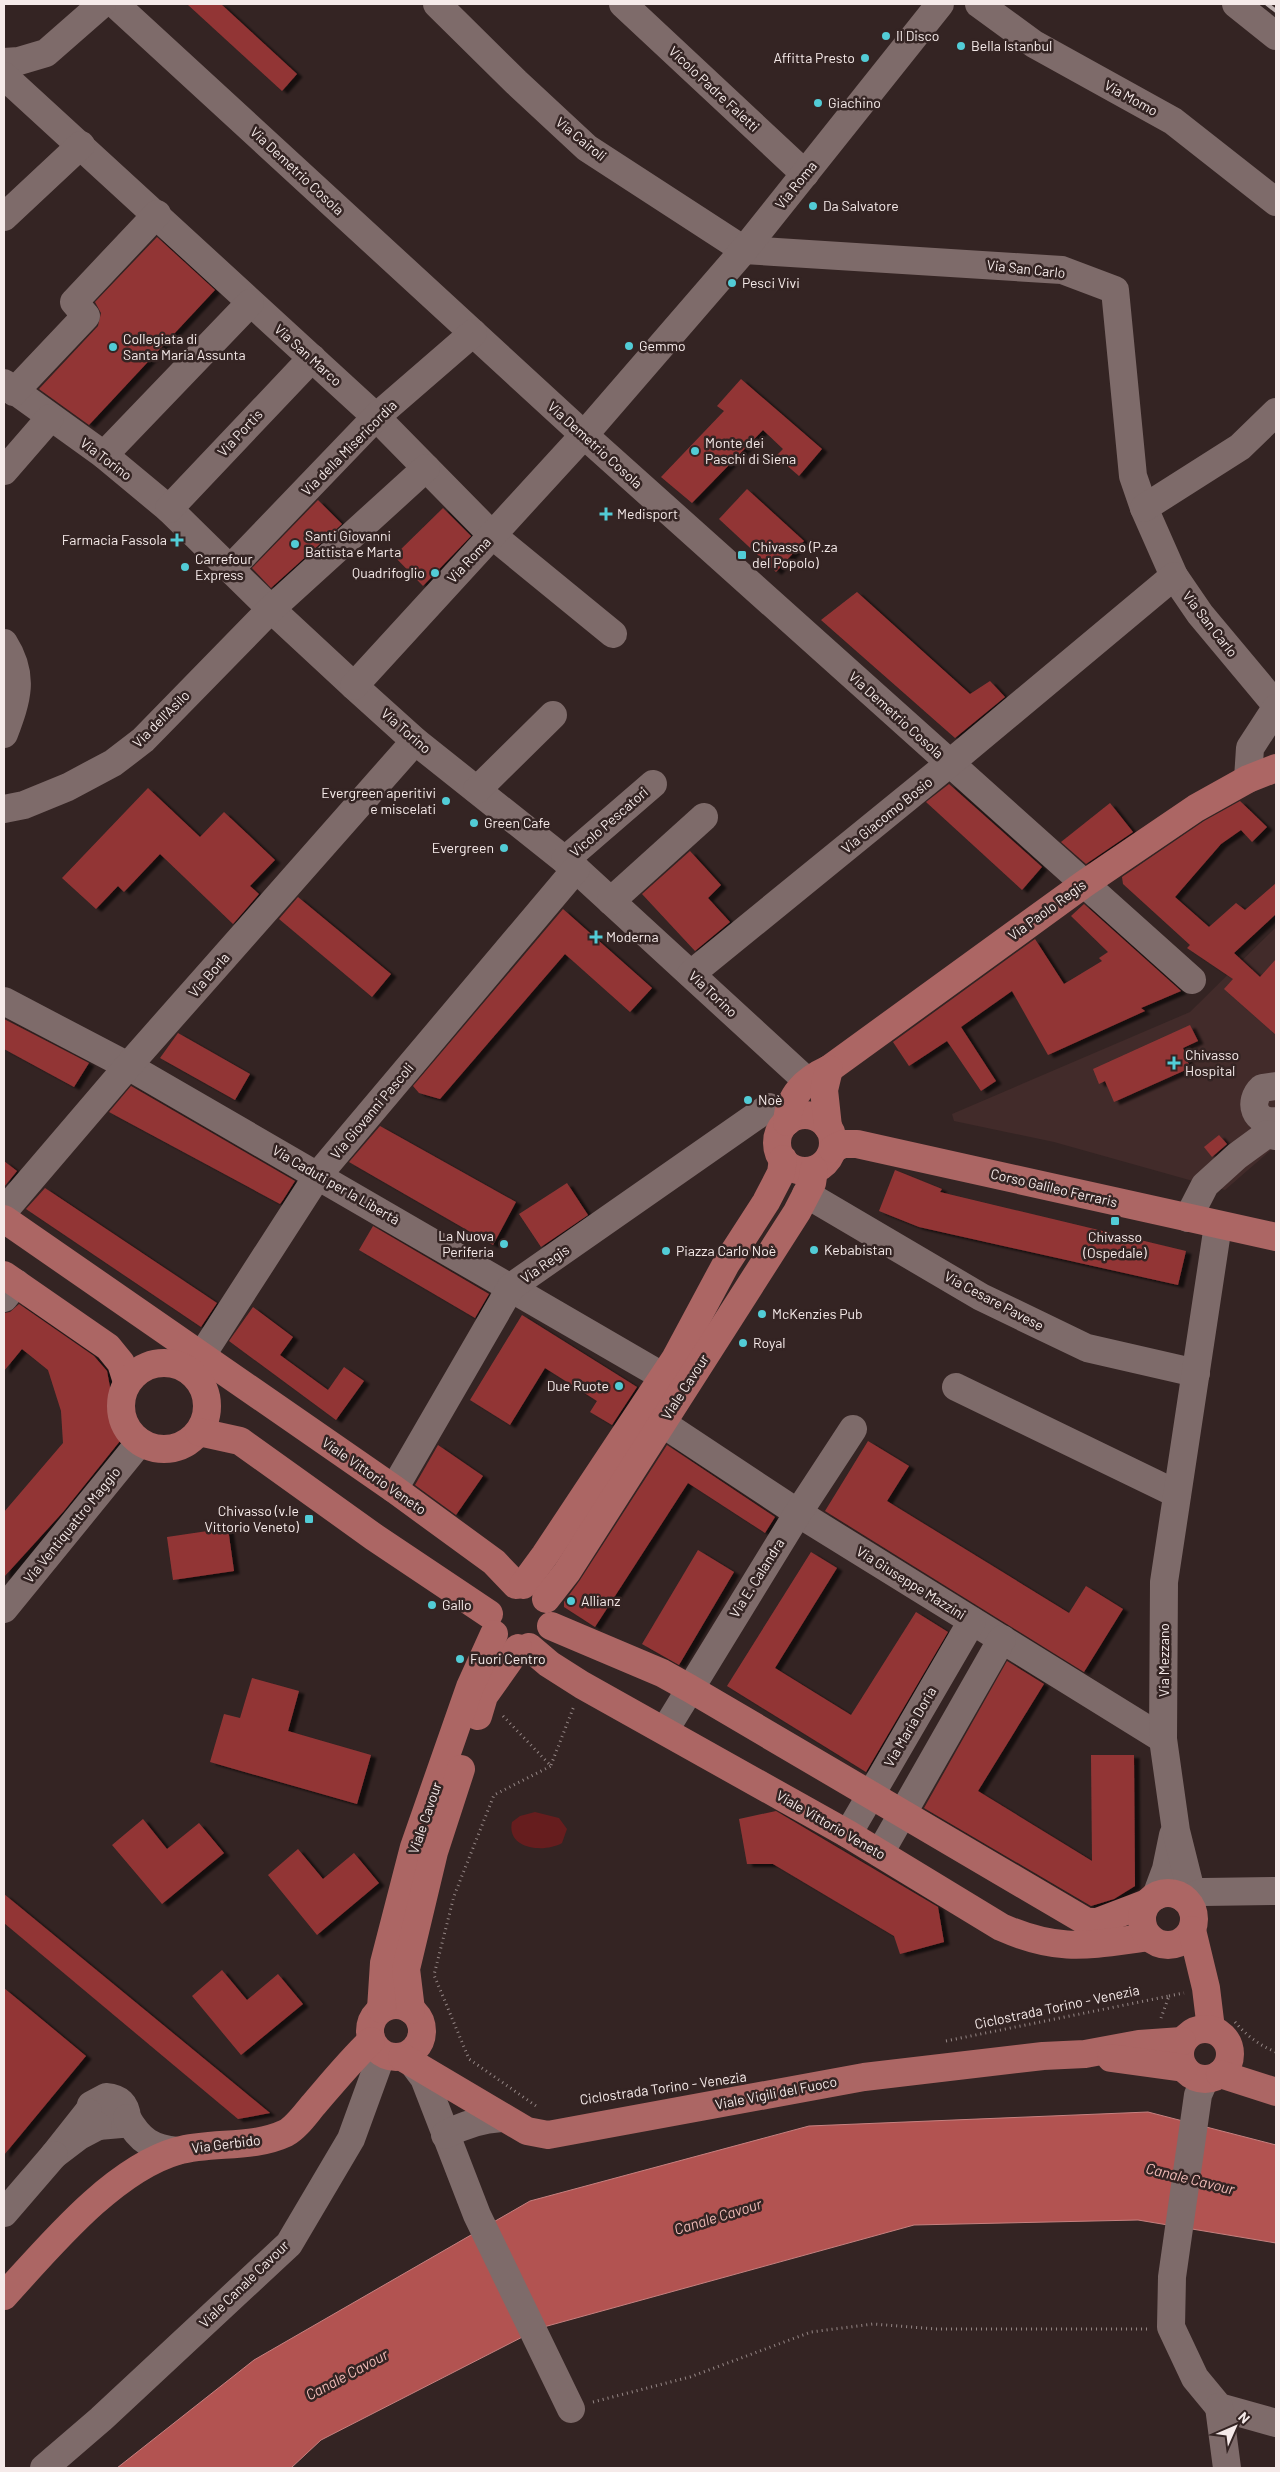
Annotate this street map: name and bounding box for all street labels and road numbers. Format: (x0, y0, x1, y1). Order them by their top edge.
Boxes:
street label: Vicolo Padre Faletti (666, 42, 763, 135)
street label: Via Momo (1102, 76, 1161, 119)
street label: Via Cairoli (553, 113, 610, 164)
street label: Via Demetrio Cosola (247, 123, 348, 218)
street label: Via Roma (771, 157, 820, 212)
street label: Via San Carlo (986, 256, 1066, 281)
street label: Via San Marco (271, 320, 345, 389)
street label: Via della Misericordia (297, 396, 400, 499)
street label: Via Demetrio Cosola (544, 398, 646, 492)
street label: Via Portis (214, 405, 266, 460)
street label: Via Torino (77, 434, 135, 483)
street label: Via Roma (443, 533, 494, 586)
street label: Via San Carlo (1179, 587, 1241, 660)
street label: Via Demetrio Cosola (845, 668, 947, 762)
street label: Via dell'Asilo (128, 686, 193, 751)
street label: Via Torino (378, 704, 435, 757)
street label: Via Giacomo Bosio (838, 773, 936, 857)
street label: Vicolo Pescatori (566, 783, 651, 860)
street label: Via Paolo Regis (1004, 875, 1089, 944)
street label: Via Borla (185, 949, 233, 1000)
street label: Via Torino (686, 967, 741, 1020)
street label: Via Giovanni Pascoli (326, 1059, 417, 1162)
street label: Via Caduti per la Libertà (270, 1141, 403, 1228)
street label: Corso Galileo Ferraris (989, 1165, 1119, 1210)
street label: Via Regis (517, 1241, 573, 1286)
street label: Via Cesare Pavese (942, 1267, 1047, 1334)
street label: Viale Cavour (657, 1351, 712, 1423)
street label: Viale Vittorio Veneto (319, 1433, 430, 1518)
street label: Via Ventiquattro Maggio (20, 1463, 124, 1586)
street label: Via E. Calandra (725, 1535, 788, 1620)
street label: Via Giuseppe Mazzini (854, 1542, 969, 1623)
street label: Via Mezzano (1155, 1623, 1172, 1697)
street label: Via Maria Doria (880, 1684, 939, 1770)
street label: Viale Cavour (404, 1780, 445, 1856)
street label: Viale Vittorio Veneto (774, 1786, 889, 1863)
street label: Ciclostrada Torino - Venezia (973, 1981, 1141, 2032)
street label: Ciclostrada Torino - Venezia (578, 2067, 747, 2108)
street label: Viale Vigili del Fuoco (714, 2072, 838, 2113)
street label: Via Gerbido (190, 2131, 261, 2156)
street label: Viale Canale Cavour (195, 2236, 292, 2331)

